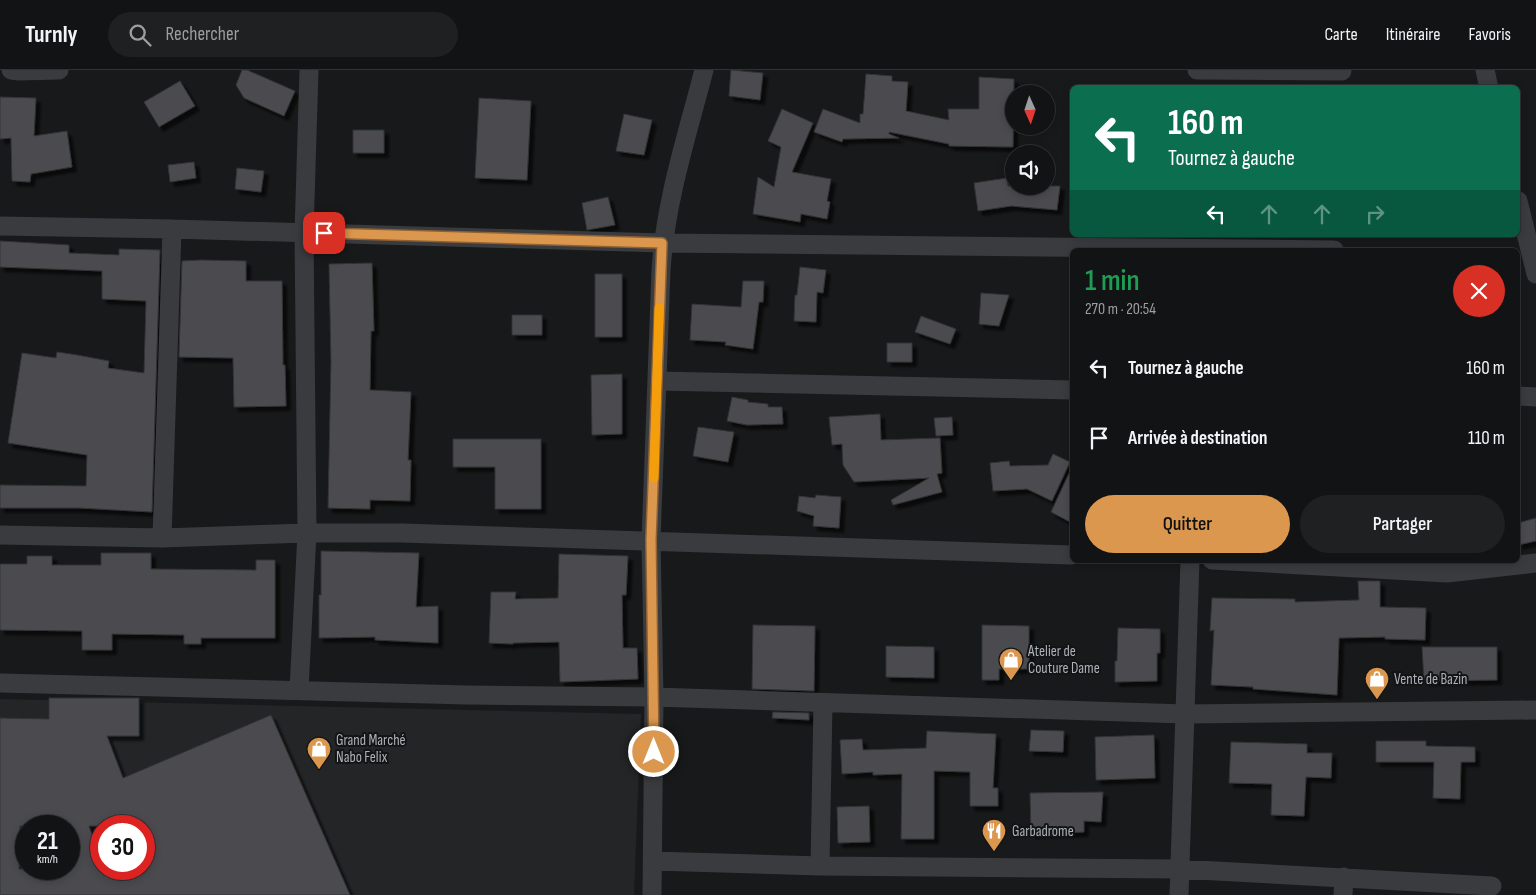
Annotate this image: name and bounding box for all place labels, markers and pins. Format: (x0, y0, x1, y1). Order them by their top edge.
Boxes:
pin (303, 212, 345, 254)
place label: Atelier de Couture Dame (1027, 642, 1100, 678)
shop icon: Atelier de Couture Dame (998, 647, 1024, 681)
shop icon: Vente de Bazin (1364, 666, 1390, 700)
place label: Vente de Bazin (1394, 670, 1467, 689)
place label: Grand Marché Nabo Felix (336, 731, 406, 767)
shop icon: Grand Marché Nabo Felix (306, 736, 332, 770)
restaurant icon: Garbadrome (981, 818, 1007, 852)
place label: Garbadrome (1012, 822, 1074, 841)

